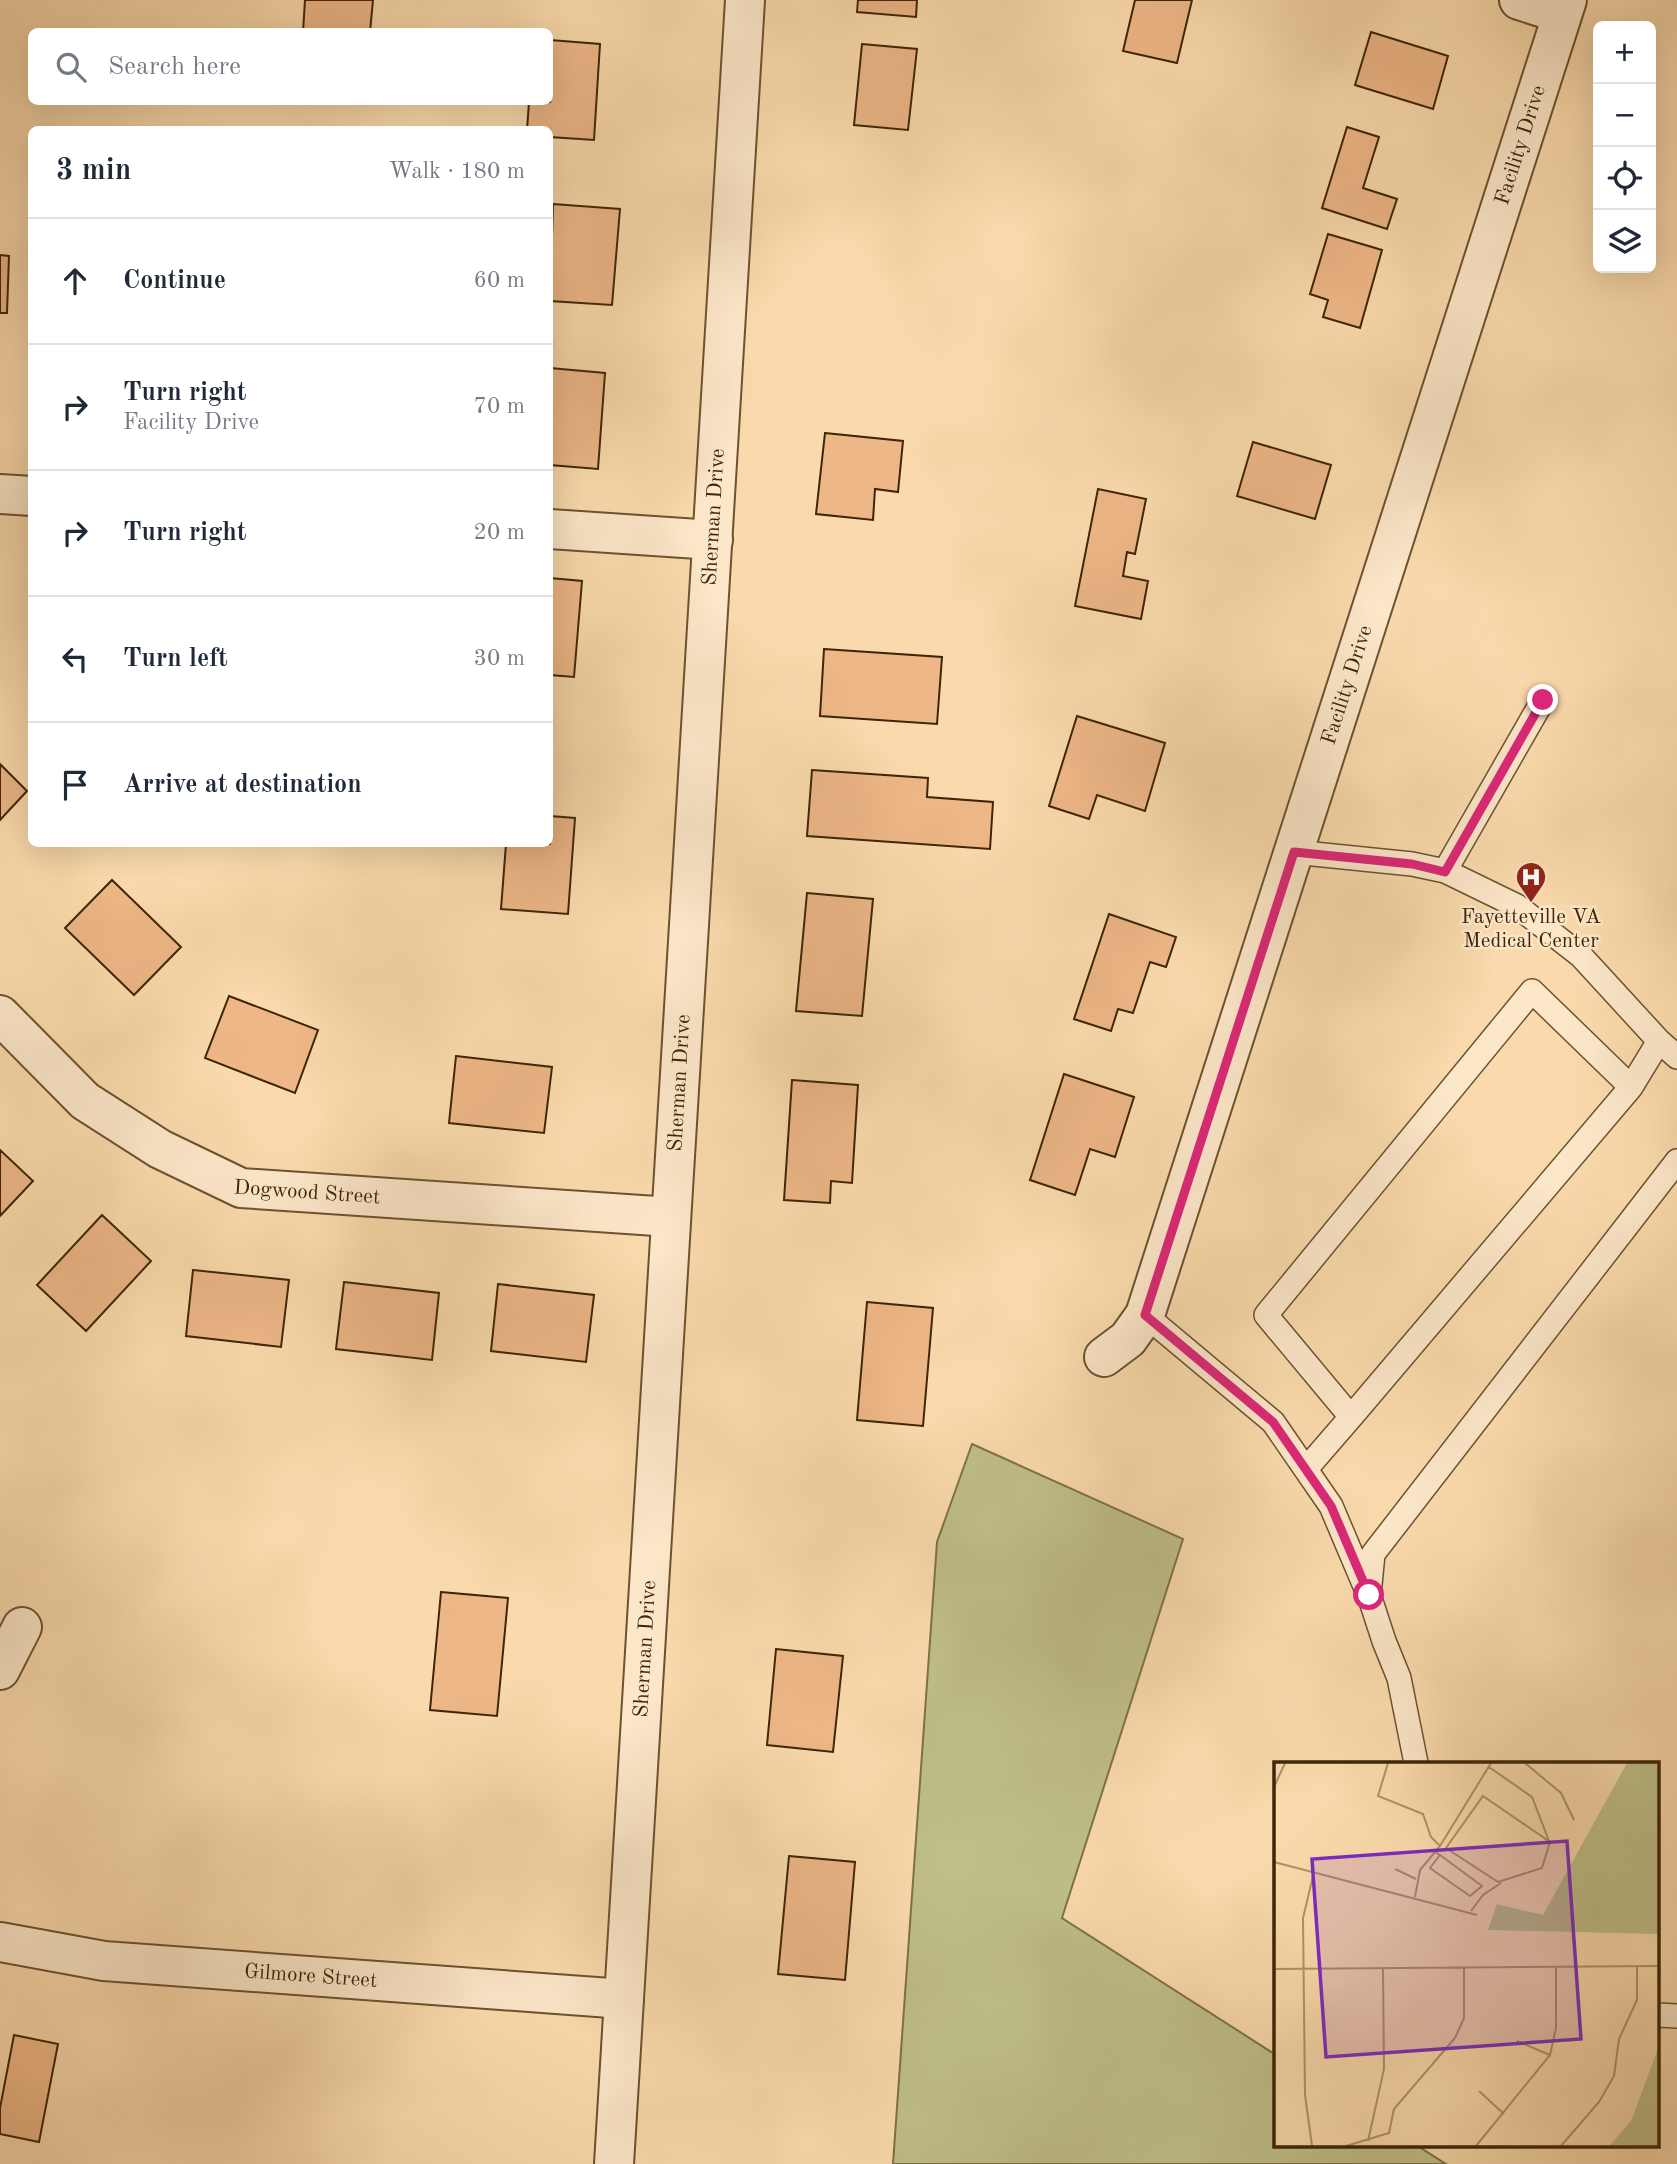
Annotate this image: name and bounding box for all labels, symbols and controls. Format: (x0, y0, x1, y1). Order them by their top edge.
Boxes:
map controls (1593, 21, 1656, 273)
button: + (1593, 21, 1656, 84)
search box (28, 28, 553, 105)
icon: search (52, 48, 90, 86)
text: Search here (108, 54, 241, 80)
street label: Facility Drive (1491, 83, 1549, 208)
button: − (1593, 84, 1656, 147)
button: locate (1593, 147, 1656, 210)
text: 3 min (56, 156, 131, 186)
text: Walk · 180 m (389, 160, 525, 183)
button: layers (1593, 210, 1656, 273)
icon: ahead (56, 262, 94, 300)
text: Continue (123, 268, 226, 294)
text: 60 m (474, 269, 525, 292)
text: Turn right (123, 380, 246, 406)
icon: right (56, 388, 94, 426)
text: 70 m (474, 395, 525, 418)
text: Facility Drive (123, 411, 259, 434)
street label: Sherman Drive (699, 448, 728, 586)
icon: right (56, 514, 94, 552)
text: Turn right (123, 520, 246, 546)
text: 20 m (474, 521, 525, 544)
street label: Facility Drive (1318, 623, 1376, 747)
icon: left (56, 640, 94, 678)
text: Turn left (123, 646, 228, 672)
text: 30 m (474, 647, 525, 670)
route end (1527, 684, 1558, 715)
icon: arrive (56, 766, 94, 804)
text: Arrive at destination (123, 772, 362, 798)
hospital icon: Fayetteville VA Medical Center (1514, 860, 1548, 904)
place label: Fayetteville VA Medical Center (1461, 907, 1601, 952)
street label: Sherman Drive (665, 1014, 694, 1152)
street label: Dogwood Street (233, 1177, 381, 1208)
route start (1353, 1579, 1384, 1610)
street label: Sherman Drive (631, 1580, 660, 1718)
inset map (1274, 1762, 1660, 2146)
street label: Gilmore Street (243, 1961, 378, 1991)

